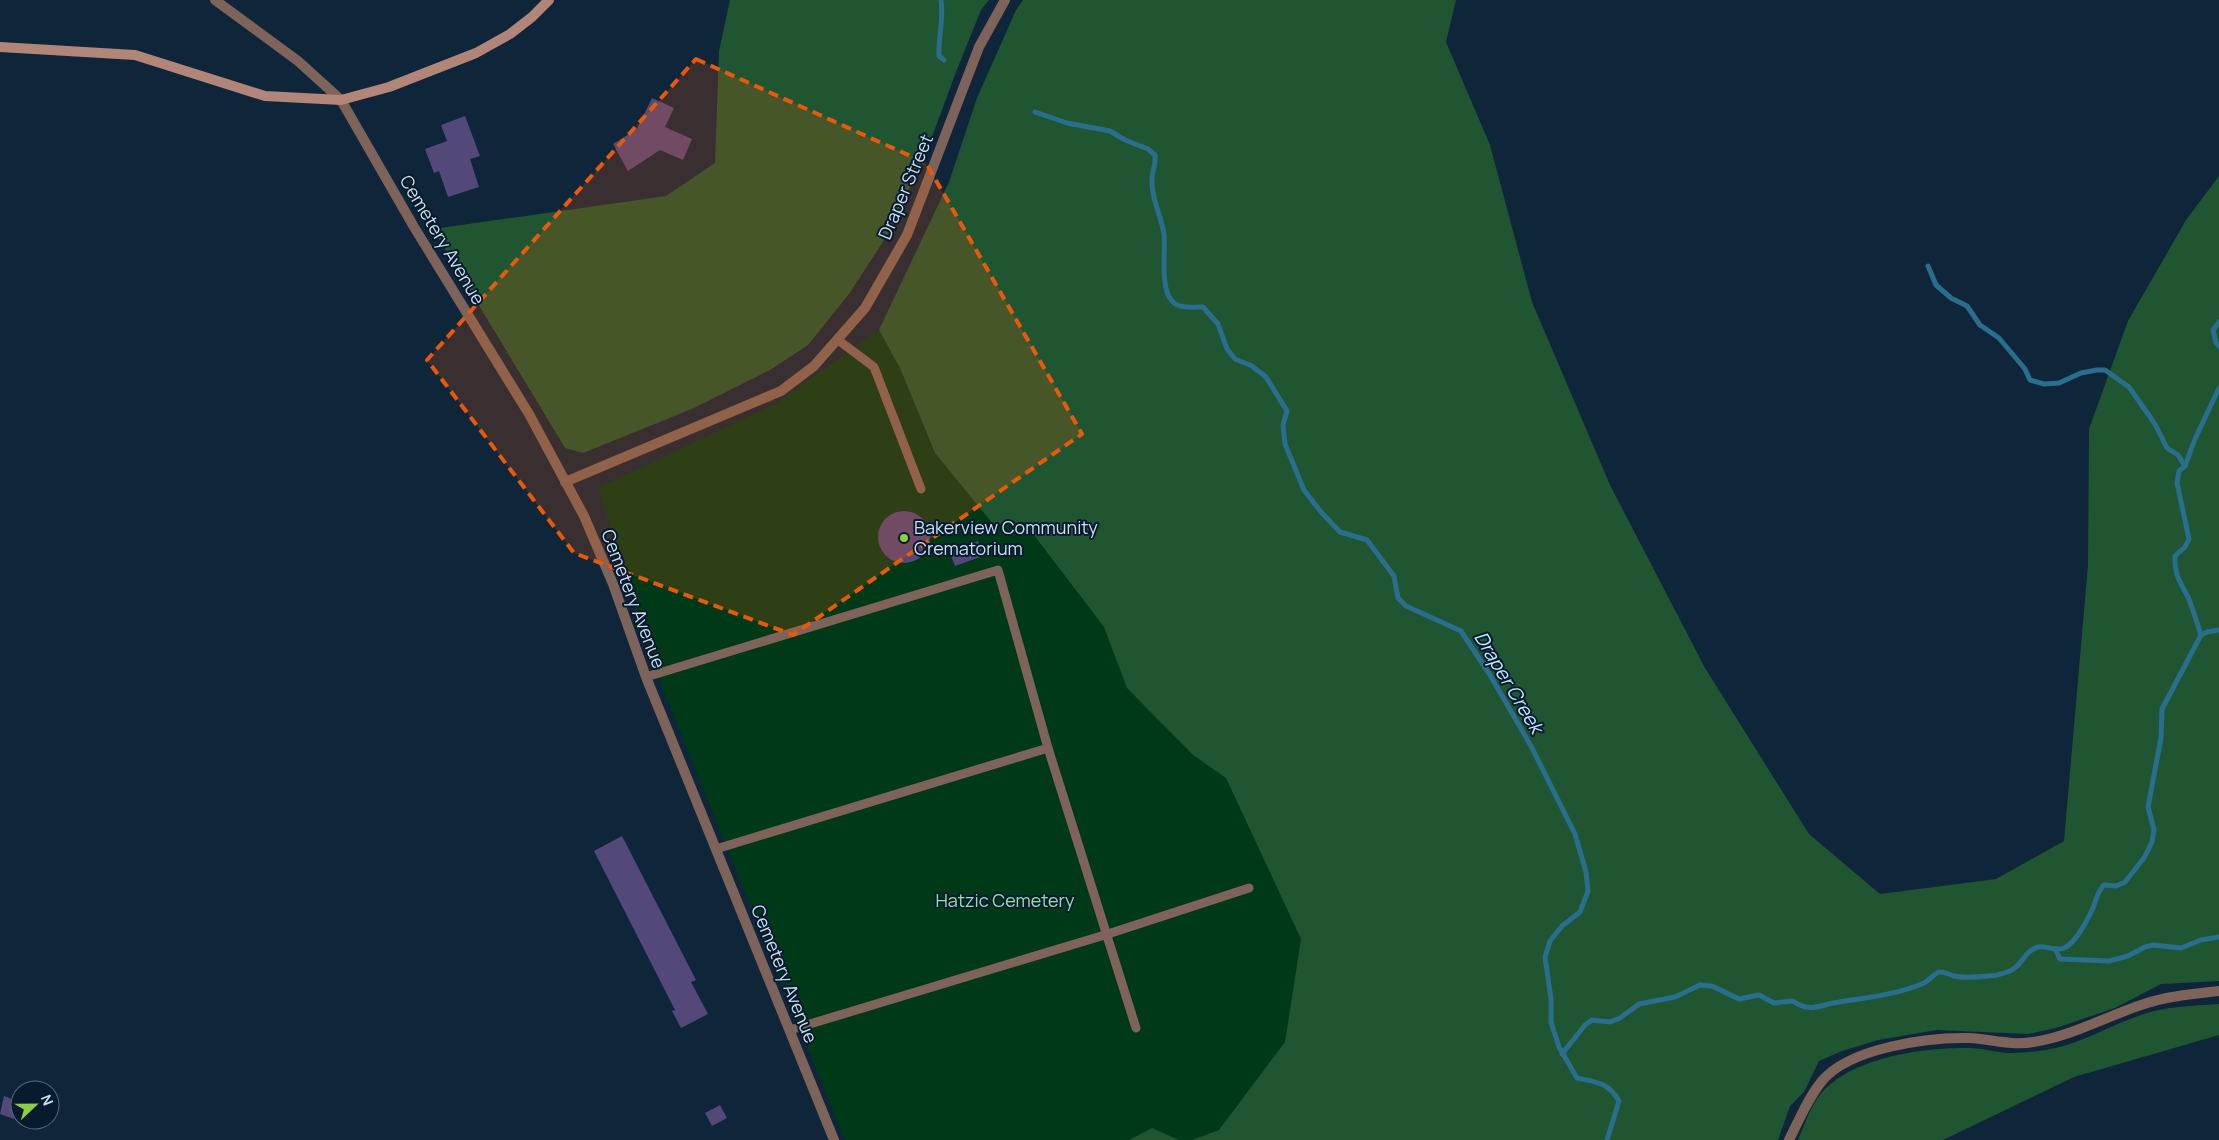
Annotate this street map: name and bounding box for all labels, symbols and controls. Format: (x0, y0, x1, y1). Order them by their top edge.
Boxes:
street label: Draper Street (872, 130, 938, 243)
street label: Cemetery Avenue (395, 170, 491, 309)
place label: Bakerview Community Crematorium (914, 515, 1098, 560)
street label: Cemetery Avenue (596, 526, 672, 672)
marker: Bakerview Community Crematorium (898, 532, 910, 544)
water label: Draper Creek (1468, 626, 1551, 740)
park label: Hatzic Cemetery (936, 888, 1075, 912)
street label: Cemetery Avenue (746, 901, 824, 1046)
north arrow (10, 1080, 60, 1130)
text: N (37, 1092, 58, 1108)

